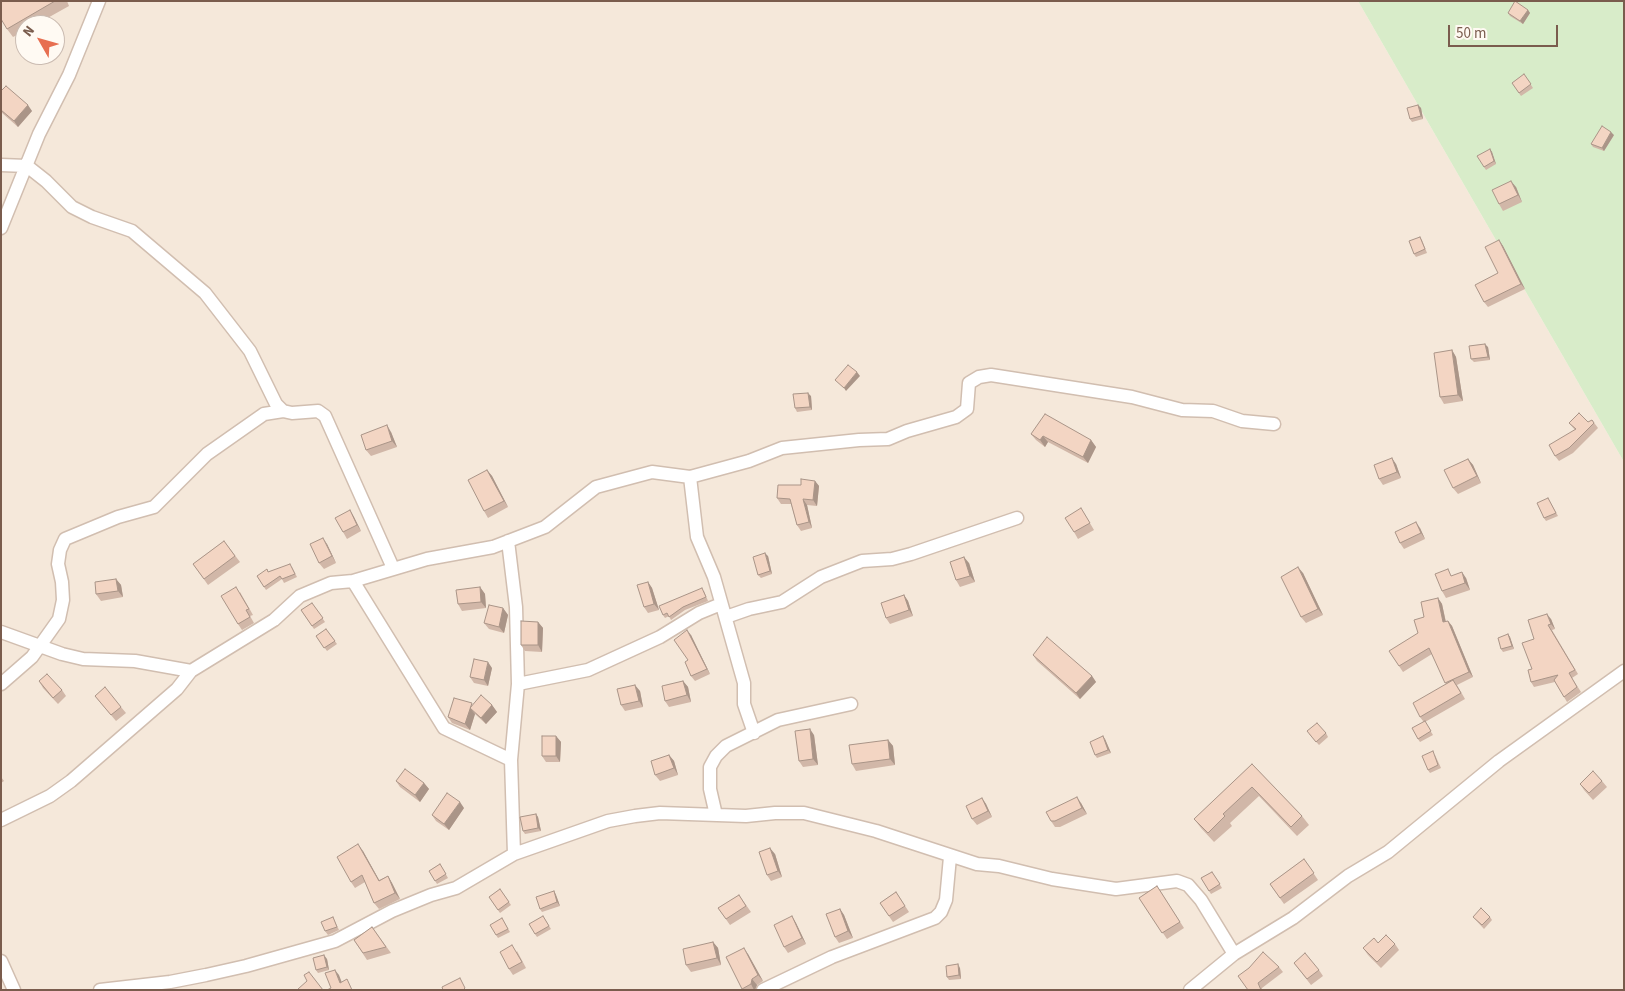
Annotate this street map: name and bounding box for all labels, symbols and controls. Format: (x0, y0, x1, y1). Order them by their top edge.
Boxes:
north arrow (15, 15, 65, 65)
scale bar (1450, 15, 1560, 47)
text: N (18, 22, 40, 41)
text: 50 m (1456, 23, 1486, 44)

